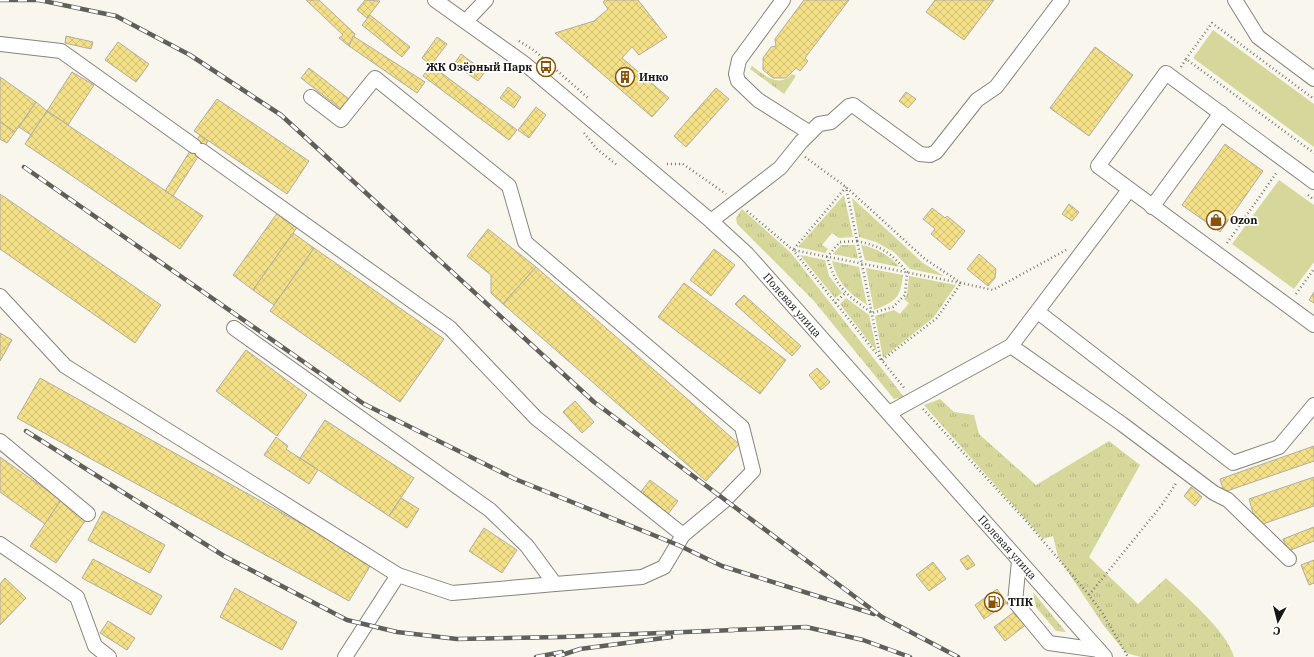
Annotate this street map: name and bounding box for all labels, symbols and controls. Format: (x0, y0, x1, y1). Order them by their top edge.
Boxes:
bus stop icon: ЖК Озёрный Парк (535, 56, 557, 78)
place label: ЖК Озёрный Парк (426, 60, 532, 74)
building icon: Инко (614, 66, 636, 88)
place label: Инко (639, 70, 669, 84)
shop icon: Ozon (1205, 209, 1227, 231)
place label: Ozon (1230, 213, 1258, 227)
street label: Полевая улица (760, 270, 825, 340)
street label: Полевая улица (975, 512, 1040, 582)
fuel station icon: ТПК (983, 591, 1005, 613)
place label: ТПК (1008, 595, 1034, 609)
north arrow (1258, 601, 1298, 641)
text: С (1272, 624, 1281, 638)

